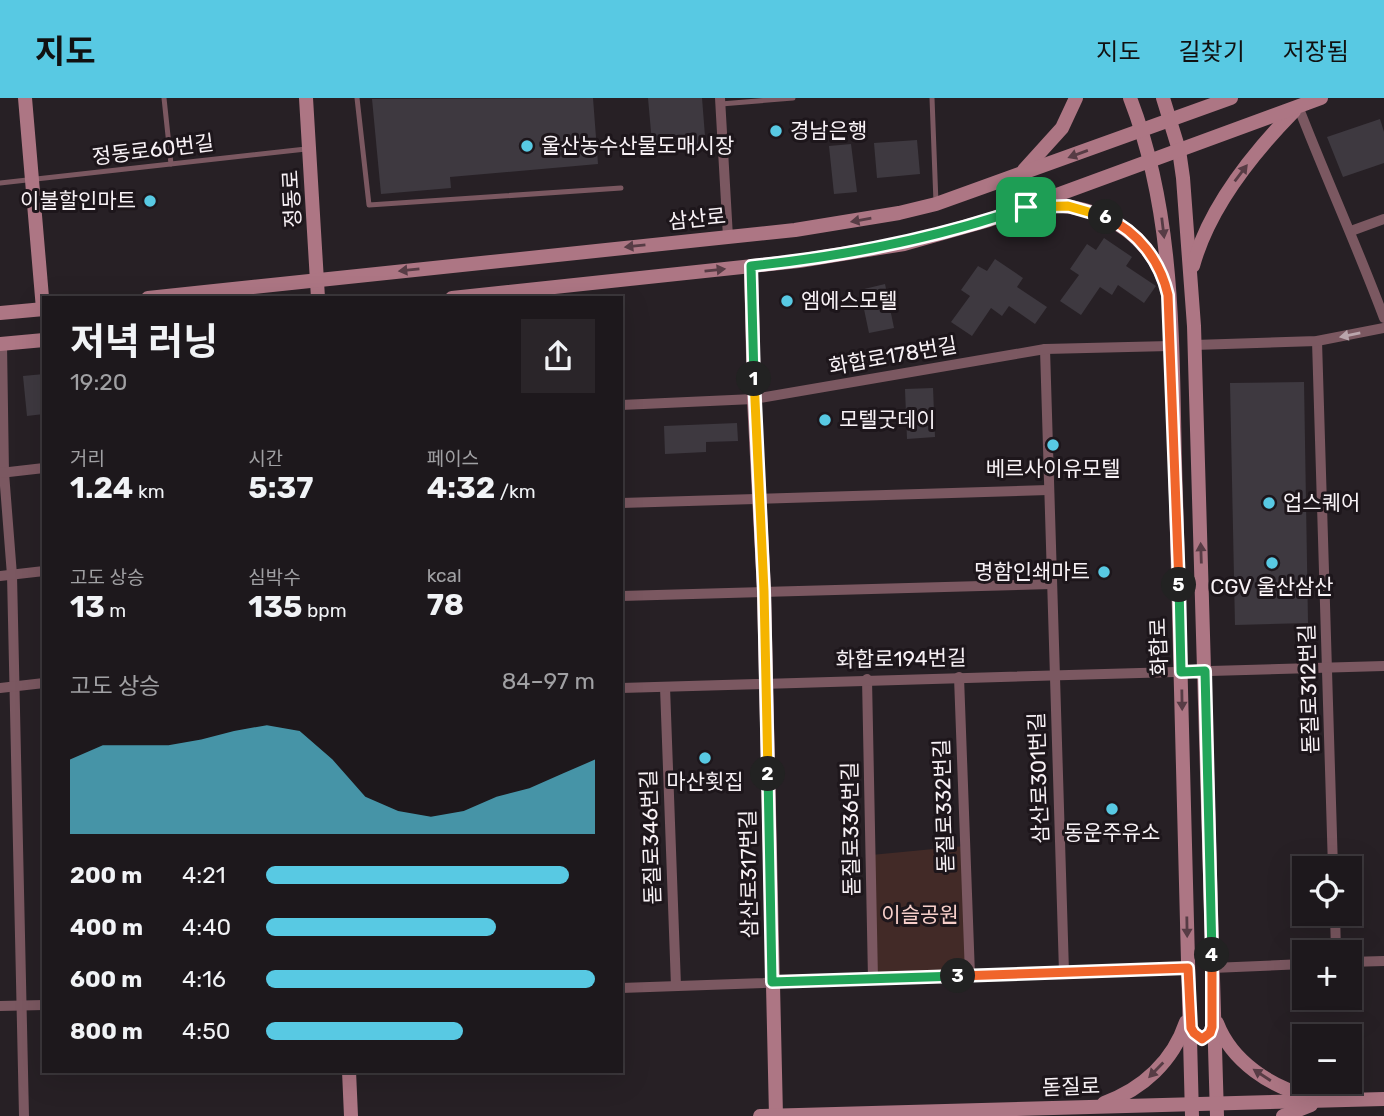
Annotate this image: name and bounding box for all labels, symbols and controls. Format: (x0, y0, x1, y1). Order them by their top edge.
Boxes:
text: 지도 (35, 32, 96, 71)
text: 지도 (1096, 38, 1141, 66)
text: 길찾기 (1179, 38, 1245, 66)
text: 저장됨 (1283, 38, 1349, 66)
place label: 경남은행 (790, 118, 867, 143)
marker: 경남은행 (768, 123, 784, 139)
street label: 정동로60번길 (91, 130, 215, 169)
place label: 울산농수산물도매시장 (541, 133, 734, 158)
marker: 울산농수산물도매시장 (519, 138, 535, 154)
one-way arrow (1068, 149, 1089, 160)
one-way arrow (1234, 164, 1249, 182)
street label: 정동로 (278, 169, 306, 229)
pin (996, 177, 1056, 237)
place label: 이불할인마트 (20, 188, 136, 213)
icon: arrive (1007, 188, 1045, 226)
marker: 이불할인마트 (142, 193, 158, 209)
pin: 6 (1088, 200, 1124, 234)
street label: 삼산로 (667, 203, 727, 234)
text: 6 (1099, 205, 1112, 228)
one-way arrow (850, 215, 872, 226)
one-way arrow (1157, 217, 1168, 239)
one-way arrow (624, 241, 646, 252)
one-way arrow (704, 264, 726, 275)
one-way arrow (398, 265, 420, 276)
place label: 엠에스모텔 (801, 288, 898, 313)
marker: 엠에스모텔 (779, 293, 795, 309)
text: 저녁 러닝 (70, 319, 218, 365)
button: share (521, 319, 595, 393)
one-way arrow (1339, 329, 1361, 340)
street label: 화합로178번길 (827, 332, 959, 379)
pin: 1 (736, 362, 772, 396)
text: 1 (749, 367, 758, 390)
text: 19:20 (70, 368, 127, 396)
place label: 모텔굿데이 (839, 407, 936, 432)
marker: 모텔굿데이 (817, 412, 833, 428)
marker: 베르사이유모텔 (1045, 437, 1061, 453)
text: 거리 (70, 447, 105, 470)
text: 시간 (248, 447, 283, 470)
text: 페이스 (427, 447, 479, 470)
place label: 베르사이유모텔 (985, 456, 1121, 481)
text: 1.24 (70, 470, 133, 506)
text: 5:37 (248, 470, 313, 506)
text: 4:32 (427, 470, 495, 506)
text: km (133, 480, 165, 503)
text: /km (495, 480, 536, 503)
place label: 업스퀘어 (1283, 490, 1360, 515)
marker: 업스퀘어 (1261, 495, 1277, 511)
one-way arrow (1196, 542, 1207, 564)
marker: CGV 울산삼산 (1264, 555, 1280, 571)
place label: 명함인쇄마트 (974, 559, 1090, 584)
text: kcal (427, 564, 462, 587)
marker: 명함인쇄마트 (1096, 564, 1112, 580)
text: 고도 상승 (70, 566, 145, 589)
text: 심박수 (248, 566, 301, 589)
pin: 5 (1162, 568, 1196, 602)
text: 5 (1172, 573, 1185, 596)
place label: CGV 울산삼산 (1210, 574, 1334, 599)
text: 78 (427, 587, 464, 623)
text: 13 (70, 589, 105, 625)
text: 135 (248, 589, 302, 625)
text: m (105, 599, 126, 622)
text: bpm (302, 599, 347, 622)
street label: 화합로 (1145, 618, 1172, 676)
street label: 돋질로312번길 (1294, 624, 1323, 754)
street label: 화합로194번길 (835, 645, 967, 672)
text: 84–97 m (502, 667, 595, 695)
text: 고도 상승 (70, 672, 160, 700)
one-way arrow (1176, 689, 1188, 711)
street label: 삼산로301번길 (1024, 712, 1053, 844)
street label: 돋질로332번길 (929, 739, 958, 873)
marker: 마산횟집 (697, 750, 713, 766)
pin: 2 (750, 756, 786, 792)
text: 2 (761, 762, 774, 785)
street label: 돋질로336번길 (837, 762, 864, 896)
street label: 돋질로346번길 (636, 769, 665, 905)
place label: 마산횟집 (666, 769, 744, 794)
marker: 동운주유소 (1104, 801, 1120, 817)
street label: 삼산로317번길 (735, 809, 762, 939)
place label: 동운주유소 (1064, 820, 1160, 845)
map controls (1292, 856, 1362, 1094)
button: locate (1292, 856, 1362, 926)
text: 200 m (70, 861, 142, 889)
text: 4:21 (182, 861, 226, 889)
park label: 이슬공원 (881, 902, 959, 927)
text: 400 m (70, 913, 143, 941)
text: 4:40 (182, 913, 231, 941)
one-way arrow (1182, 917, 1193, 939)
pin: 4 (1194, 938, 1230, 972)
button: + (1292, 940, 1362, 1010)
text: 4 (1205, 943, 1218, 966)
pin: 3 (940, 958, 976, 994)
text: 3 (951, 964, 964, 987)
text: 600 m (70, 965, 142, 993)
text: 4:16 (182, 965, 226, 993)
text: 800 m (70, 1017, 143, 1045)
text: 4:50 (182, 1017, 230, 1045)
button: − (1292, 1024, 1362, 1094)
one-way arrow (1147, 1062, 1164, 1079)
one-way arrow (1252, 1069, 1272, 1082)
street label: 돋질로 (1042, 1073, 1100, 1100)

